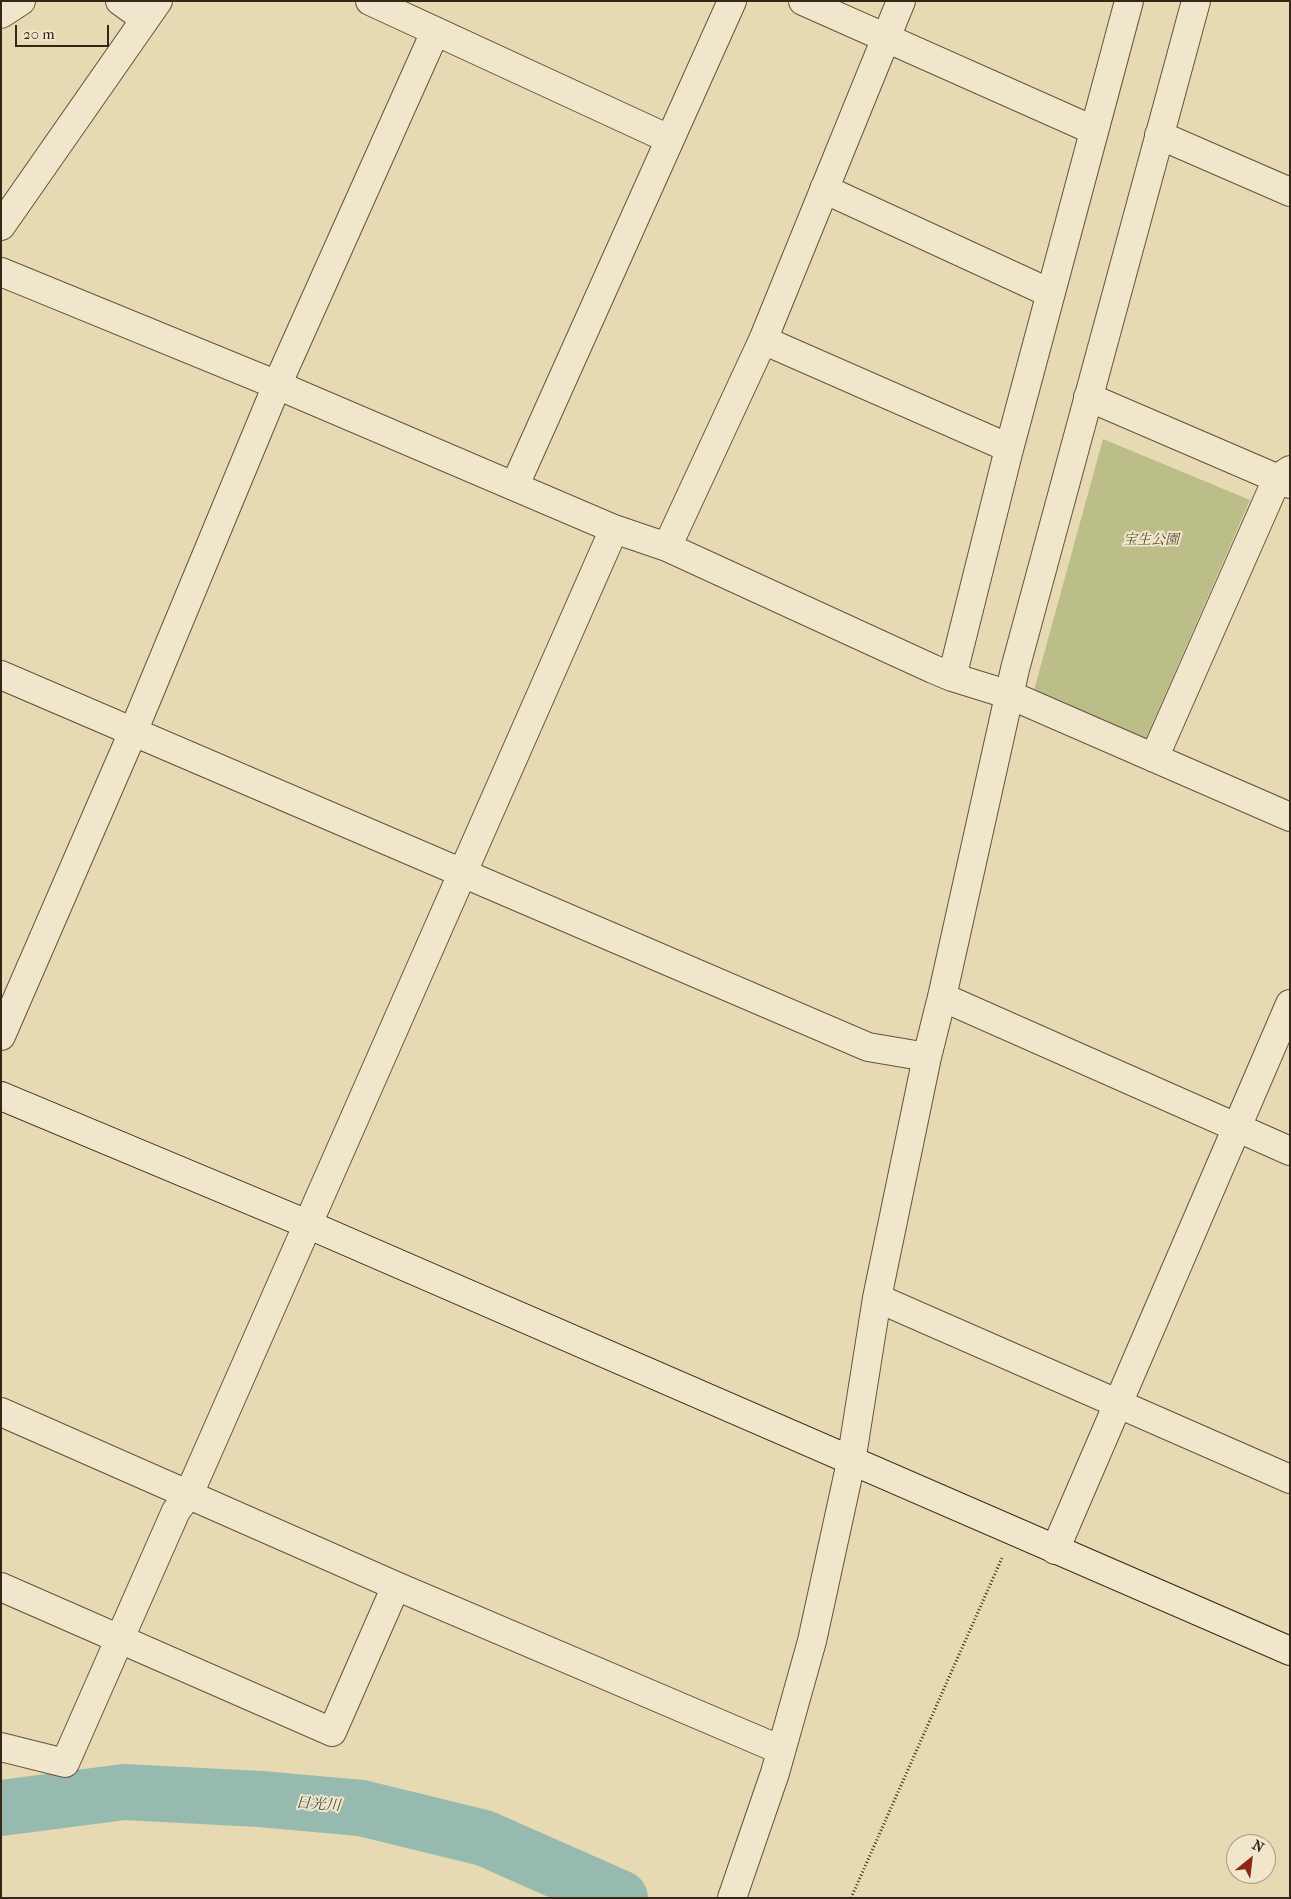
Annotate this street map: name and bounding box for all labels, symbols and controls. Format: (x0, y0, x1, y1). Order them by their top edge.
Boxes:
scale bar (18, 15, 111, 47)
text: 20 m (23, 25, 55, 43)
park label: 宝生公園 (1123, 533, 1179, 549)
water label: 日光川 (295, 1794, 341, 1816)
north arrow (1226, 1834, 1276, 1884)
text: N (1249, 1836, 1267, 1856)

